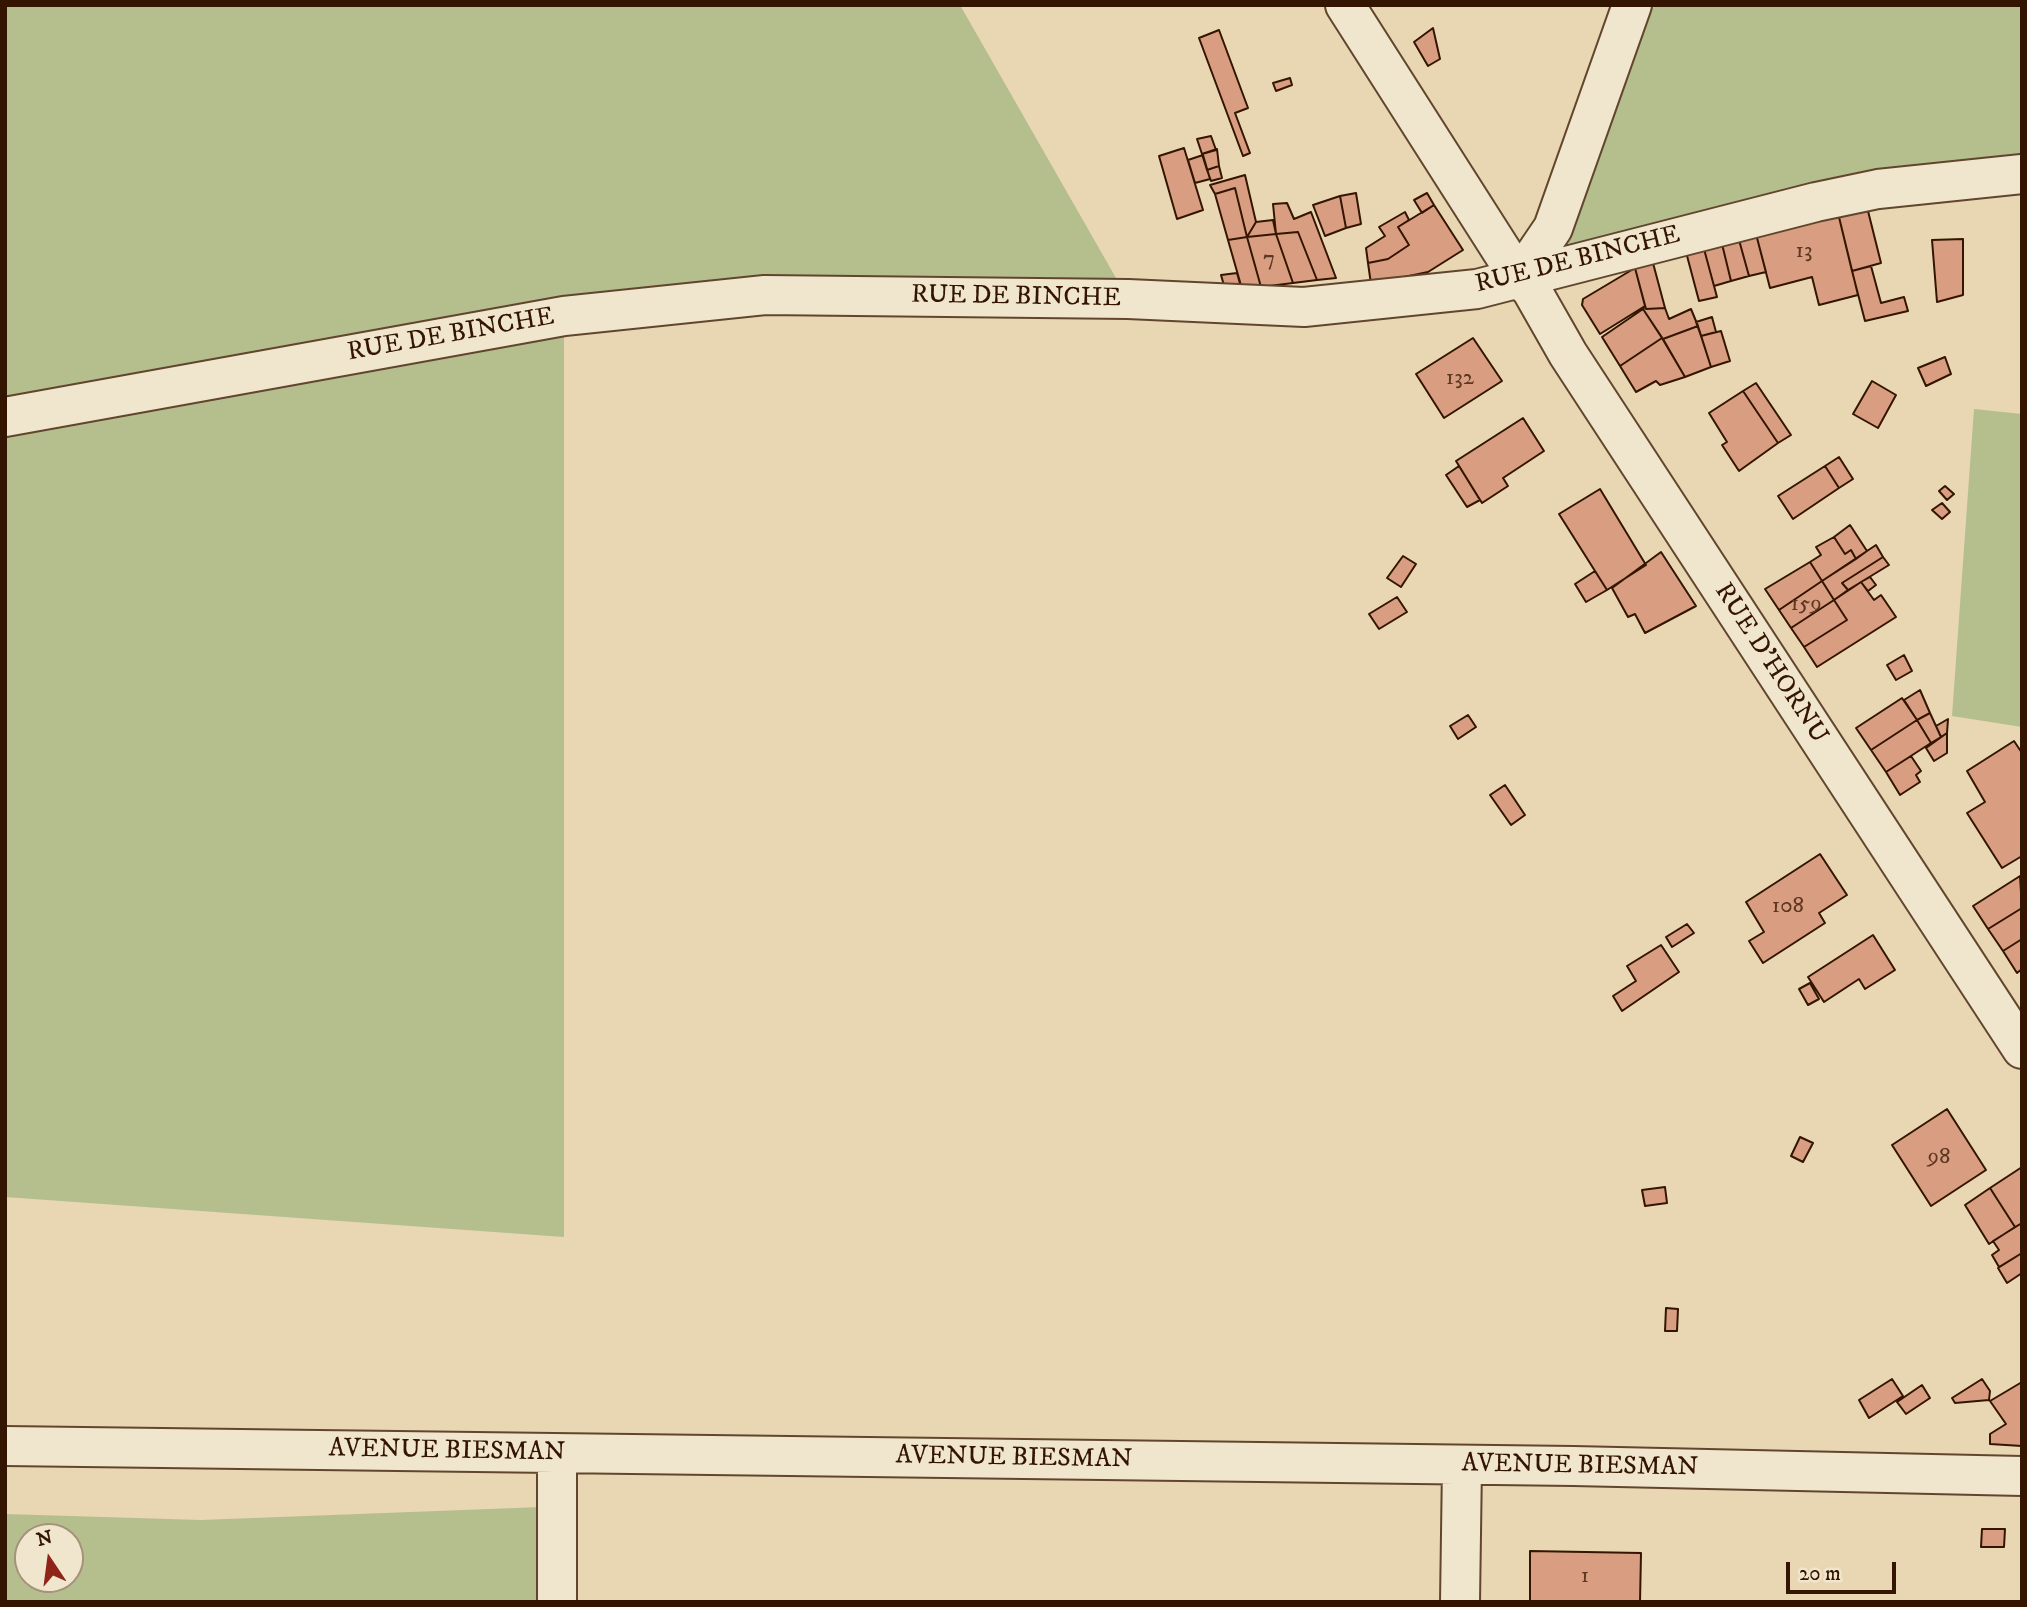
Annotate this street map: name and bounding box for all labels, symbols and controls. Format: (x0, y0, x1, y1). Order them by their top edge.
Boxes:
street label: RUE DE BINCHE (1472, 220, 1684, 302)
house number: 13 (1795, 238, 1813, 266)
house number: 7 (1263, 246, 1275, 274)
street label: RUE DE BINCHE (911, 281, 1121, 315)
street label: RUE DE BINCHE (345, 302, 557, 370)
house number: 132 (1446, 365, 1474, 393)
street label: RUE D'HORNU (1706, 578, 1834, 750)
house number: 159 (1790, 591, 1822, 619)
house number: 108 (1772, 893, 1804, 921)
house number: 98 (1928, 1144, 1950, 1172)
street label: AVENUE BIESMAN (328, 1434, 566, 1470)
street label: AVENUE BIESMAN (895, 1441, 1133, 1477)
street label: AVENUE BIESMAN (1461, 1449, 1699, 1485)
north arrow (14, 1523, 84, 1593)
text: N (34, 1526, 55, 1552)
scale bar (1789, 1548, 1899, 1592)
text: 20 m (1799, 1561, 1841, 1587)
house number: 1 (1581, 1563, 1589, 1591)

